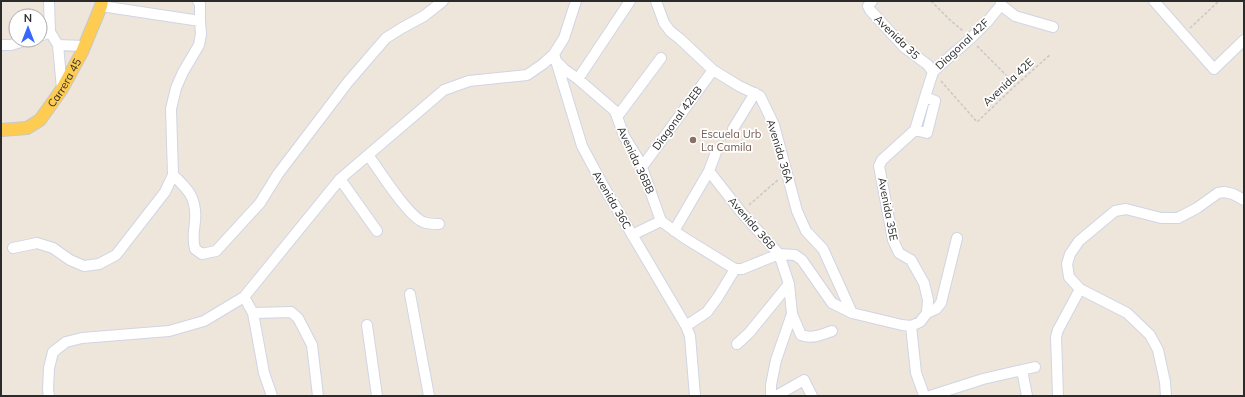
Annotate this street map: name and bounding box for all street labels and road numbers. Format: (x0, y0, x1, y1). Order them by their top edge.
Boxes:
street label: Avenida 35 (871, 12, 923, 62)
street label: Diagonal 42F (932, 16, 992, 72)
street label: Carrera 45 (44, 55, 84, 110)
street label: Avenida 42E (980, 55, 1036, 109)
street label: Diagonal 42EB (649, 83, 705, 153)
street label: Avenida 36A (764, 117, 796, 185)
street label: Avenida 36BB (614, 124, 658, 196)
street label: Avenida 36C (590, 168, 634, 232)
street label: Avenida 35E (875, 176, 901, 242)
street label: Avenida 36B (725, 194, 779, 252)

